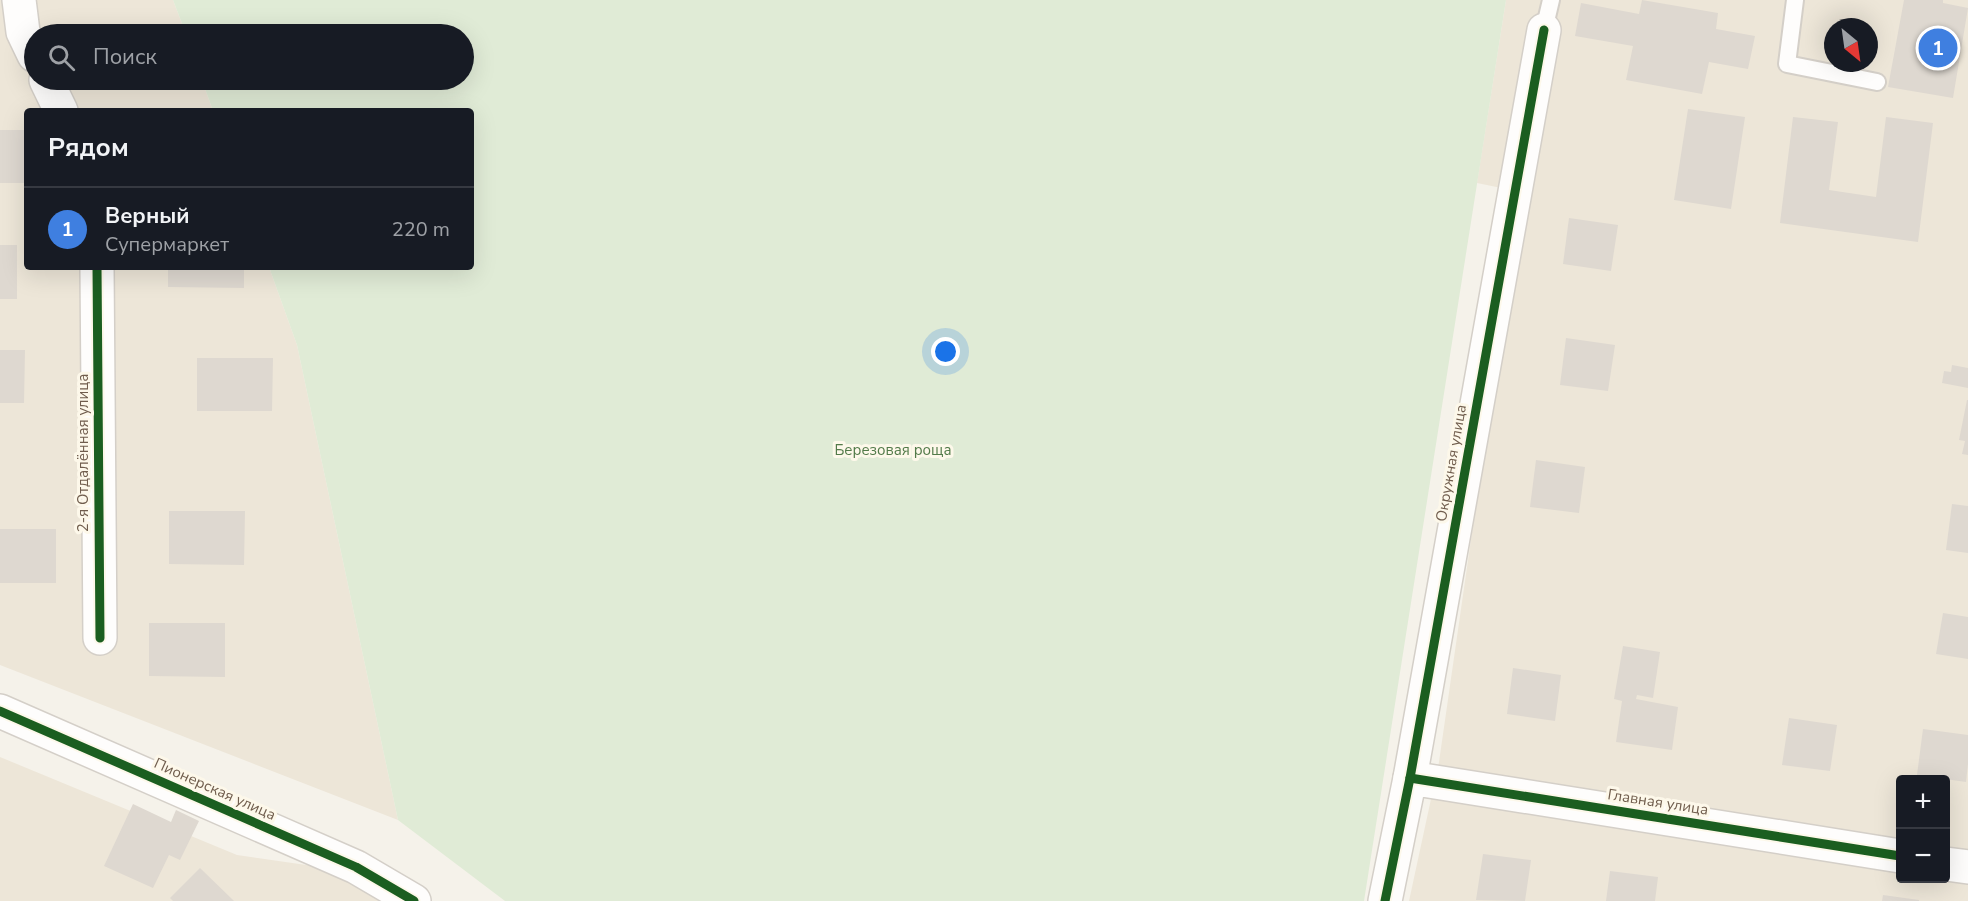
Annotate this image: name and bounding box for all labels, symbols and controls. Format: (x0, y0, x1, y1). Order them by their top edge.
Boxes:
north arrow (1824, 18, 1878, 72)
search box (24, 24, 474, 90)
pin: 1 (1918, 26, 1958, 70)
icon: search (45, 41, 78, 74)
text: Поиск (93, 42, 157, 72)
text: Рядом (48, 130, 129, 165)
text: Верный (105, 201, 190, 231)
text: 1 (62, 216, 74, 243)
text: 220 m (392, 216, 450, 243)
text: Супермаркет (105, 231, 229, 258)
your location (931, 337, 960, 366)
street label: 2-я Отдалённая улица (73, 374, 93, 532)
street label: Окружная улица (1431, 403, 1471, 523)
park label: Березовая роща (834, 440, 952, 460)
street label: Пионерская улица (151, 753, 279, 825)
map controls (1896, 775, 1950, 883)
button: + (1896, 775, 1950, 829)
street label: Главная улица (1606, 784, 1710, 820)
button: − (1896, 829, 1950, 883)

